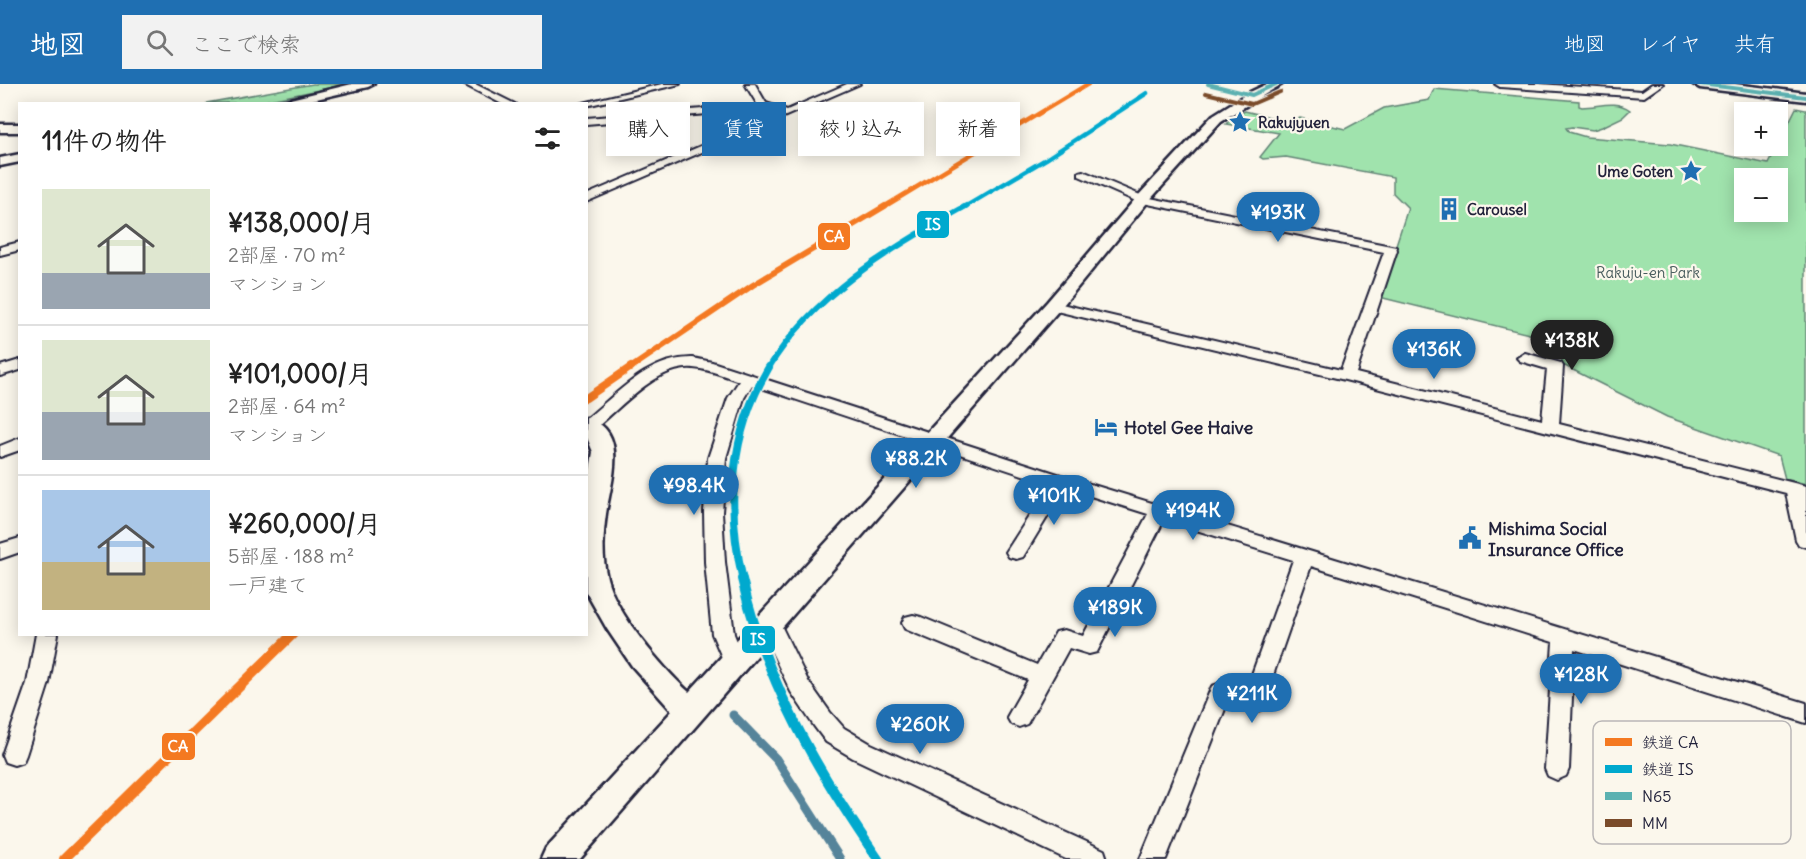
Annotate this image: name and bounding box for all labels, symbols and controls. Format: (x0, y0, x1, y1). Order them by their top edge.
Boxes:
search box (122, 15, 542, 69)
text: 地図 (30, 26, 86, 62)
icon: search (143, 26, 176, 59)
text: ここで検索 (191, 30, 301, 58)
text: 地図 (1564, 30, 1606, 57)
text: レイヤ (1639, 30, 1701, 57)
text: 共有 (1734, 30, 1776, 57)
chip: 購入 (606, 102, 690, 156)
chip: 賃貸 (702, 102, 786, 156)
chip: 絞り込み (798, 102, 924, 156)
chip: 新着 (936, 102, 1020, 156)
map controls (1734, 102, 1788, 222)
button: + (1734, 102, 1788, 156)
place icon: Rakujyuen (1227, 109, 1253, 135)
place label: Rakujyuen (1258, 113, 1330, 133)
icon: filters (531, 122, 564, 155)
text: 11件の物件 (42, 124, 167, 157)
place icon: Ume Goten (1678, 158, 1704, 184)
place label: Ume Goten (1597, 162, 1673, 181)
button: − (1734, 168, 1788, 222)
pin: ¥193K (1236, 192, 1320, 243)
building icon: Carousel (1436, 196, 1462, 222)
text: ¥193K (1251, 199, 1305, 224)
place label: Carousel (1467, 200, 1527, 219)
text: ¥138,000/月 (228, 206, 375, 239)
line badge: IS (916, 210, 950, 239)
icon: home (90, 213, 162, 285)
text: IS (925, 214, 941, 234)
line badge: CA (817, 222, 851, 251)
text: CA (824, 226, 844, 246)
text: 2部屋 · 70 m² (228, 242, 346, 267)
park label: Rakuju-en Park (1596, 263, 1700, 282)
text: マンション (228, 271, 327, 296)
pin: ¥138K (1530, 320, 1614, 371)
text: ¥138K (1545, 327, 1599, 352)
pin: ¥136K (1392, 329, 1476, 380)
text: ¥136K (1407, 336, 1461, 361)
text: ¥101,000/月 (228, 357, 373, 390)
icon: home (90, 364, 162, 436)
text: 2部屋 · 64 m² (228, 393, 346, 418)
hotel icon: Hotel Gee Haive (1093, 414, 1119, 440)
place label: Hotel Gee Haive (1124, 416, 1253, 439)
text: マンション (228, 422, 327, 447)
pin: ¥88.2K (867, 438, 965, 489)
text: ¥88.2K (885, 445, 947, 470)
pin: ¥98.4K (645, 465, 743, 516)
text: ¥98.4K (663, 472, 725, 497)
pin: ¥101K (1012, 475, 1096, 526)
text: ¥101K (1027, 482, 1081, 507)
pin: ¥194K (1151, 490, 1235, 541)
text: ¥194K (1165, 497, 1221, 522)
text: ¥260,000/月 (228, 507, 382, 540)
icon: home (90, 514, 162, 586)
place label: Mishima Social Insurance Office (1488, 517, 1624, 561)
public building icon: Mishima Social Insurance Office (1457, 525, 1483, 551)
text: 5部屋 · 188 m² (228, 543, 354, 568)
text: 一戸建て (228, 572, 308, 597)
pin: ¥189K (1073, 587, 1157, 638)
text: ¥189K (1087, 594, 1143, 619)
line badge: IS (741, 625, 776, 654)
text: IS (750, 629, 766, 649)
pin: ¥128K (1539, 654, 1623, 705)
text: ¥128K (1554, 661, 1608, 686)
pin: ¥211K (1210, 673, 1294, 724)
text: ¥211K (1227, 680, 1277, 705)
pin: ¥260K (878, 704, 962, 755)
text: ¥260K (890, 711, 950, 736)
legend (1593, 721, 1791, 844)
line badge: CA (161, 732, 196, 761)
text: 鉄道 CA (1642, 732, 1699, 752)
text: CA (168, 736, 188, 756)
text: 鉄道 IS (1642, 759, 1694, 779)
text: N65 (1642, 786, 1672, 806)
text: MM (1642, 813, 1668, 833)

